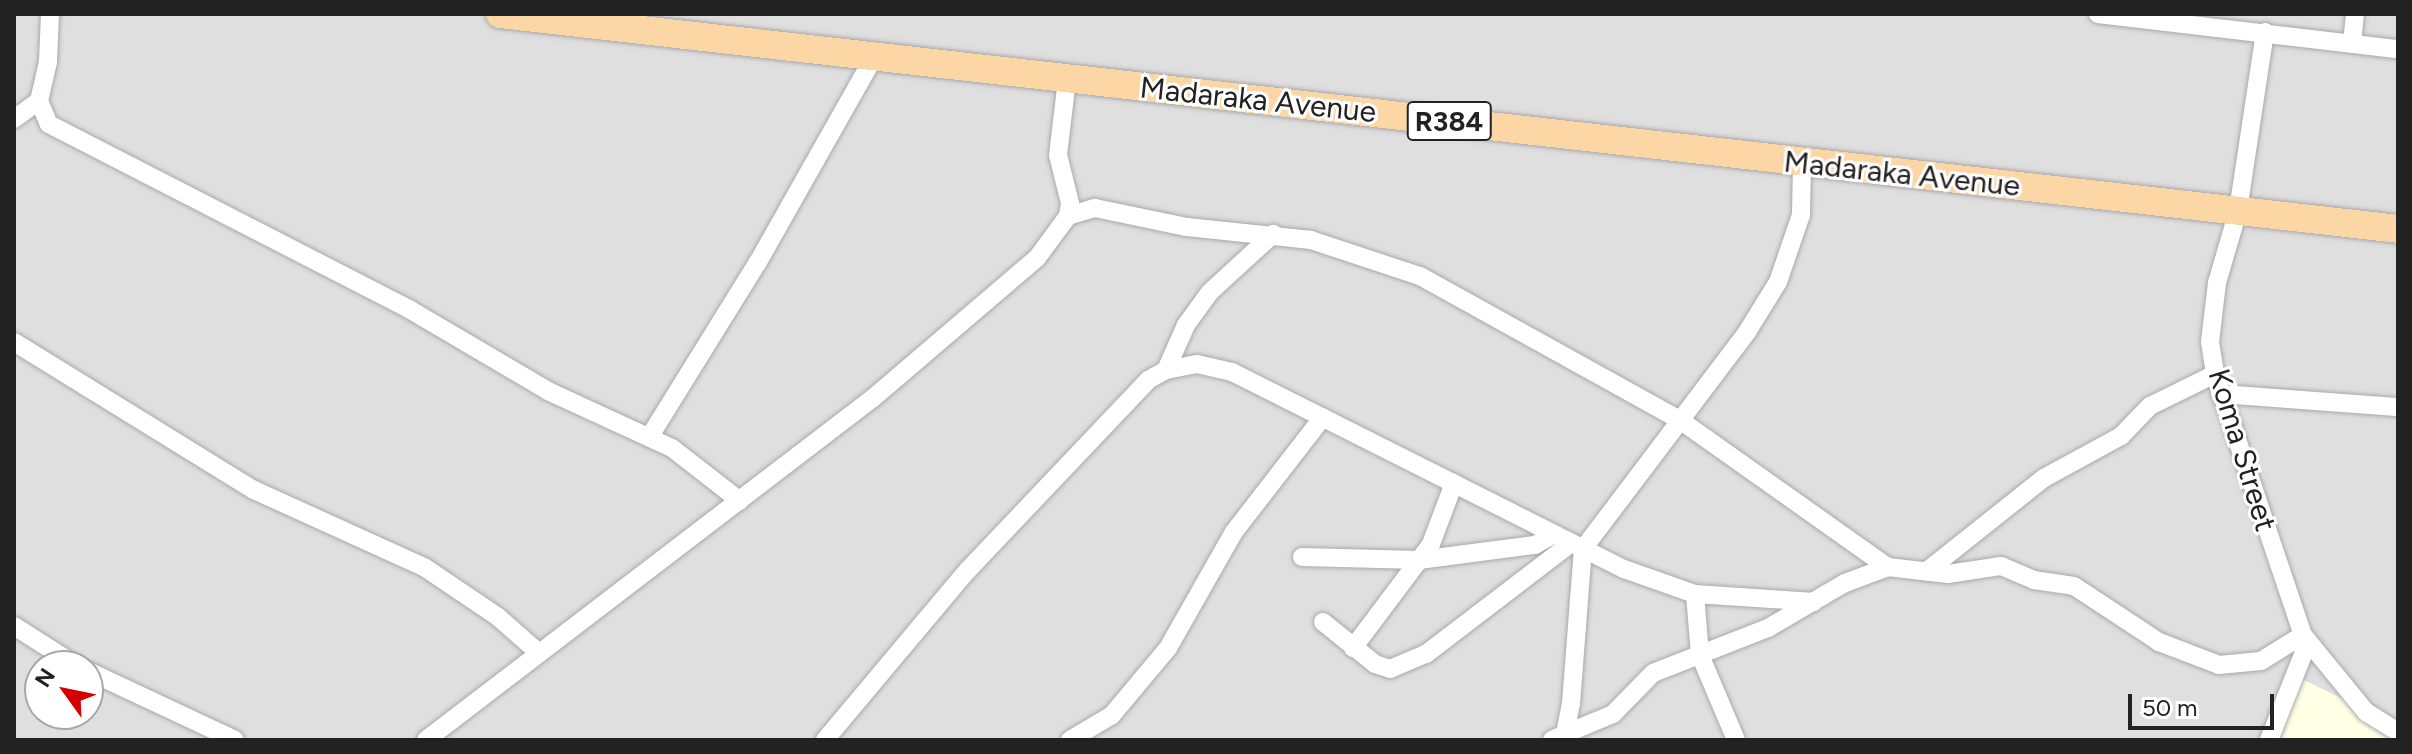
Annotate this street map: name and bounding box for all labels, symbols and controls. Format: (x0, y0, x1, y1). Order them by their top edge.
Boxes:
street label: Madaraka Avenue (1138, 70, 1378, 130)
road number: R384 (1405, 97, 1493, 145)
street label: Madaraka Avenue (1782, 144, 2022, 204)
street label: Koma Street (2200, 365, 2284, 535)
north arrow (24, 650, 104, 730)
text: N (29, 663, 61, 692)
scale bar (2132, 678, 2278, 728)
text: 50 m (2142, 693, 2198, 722)

